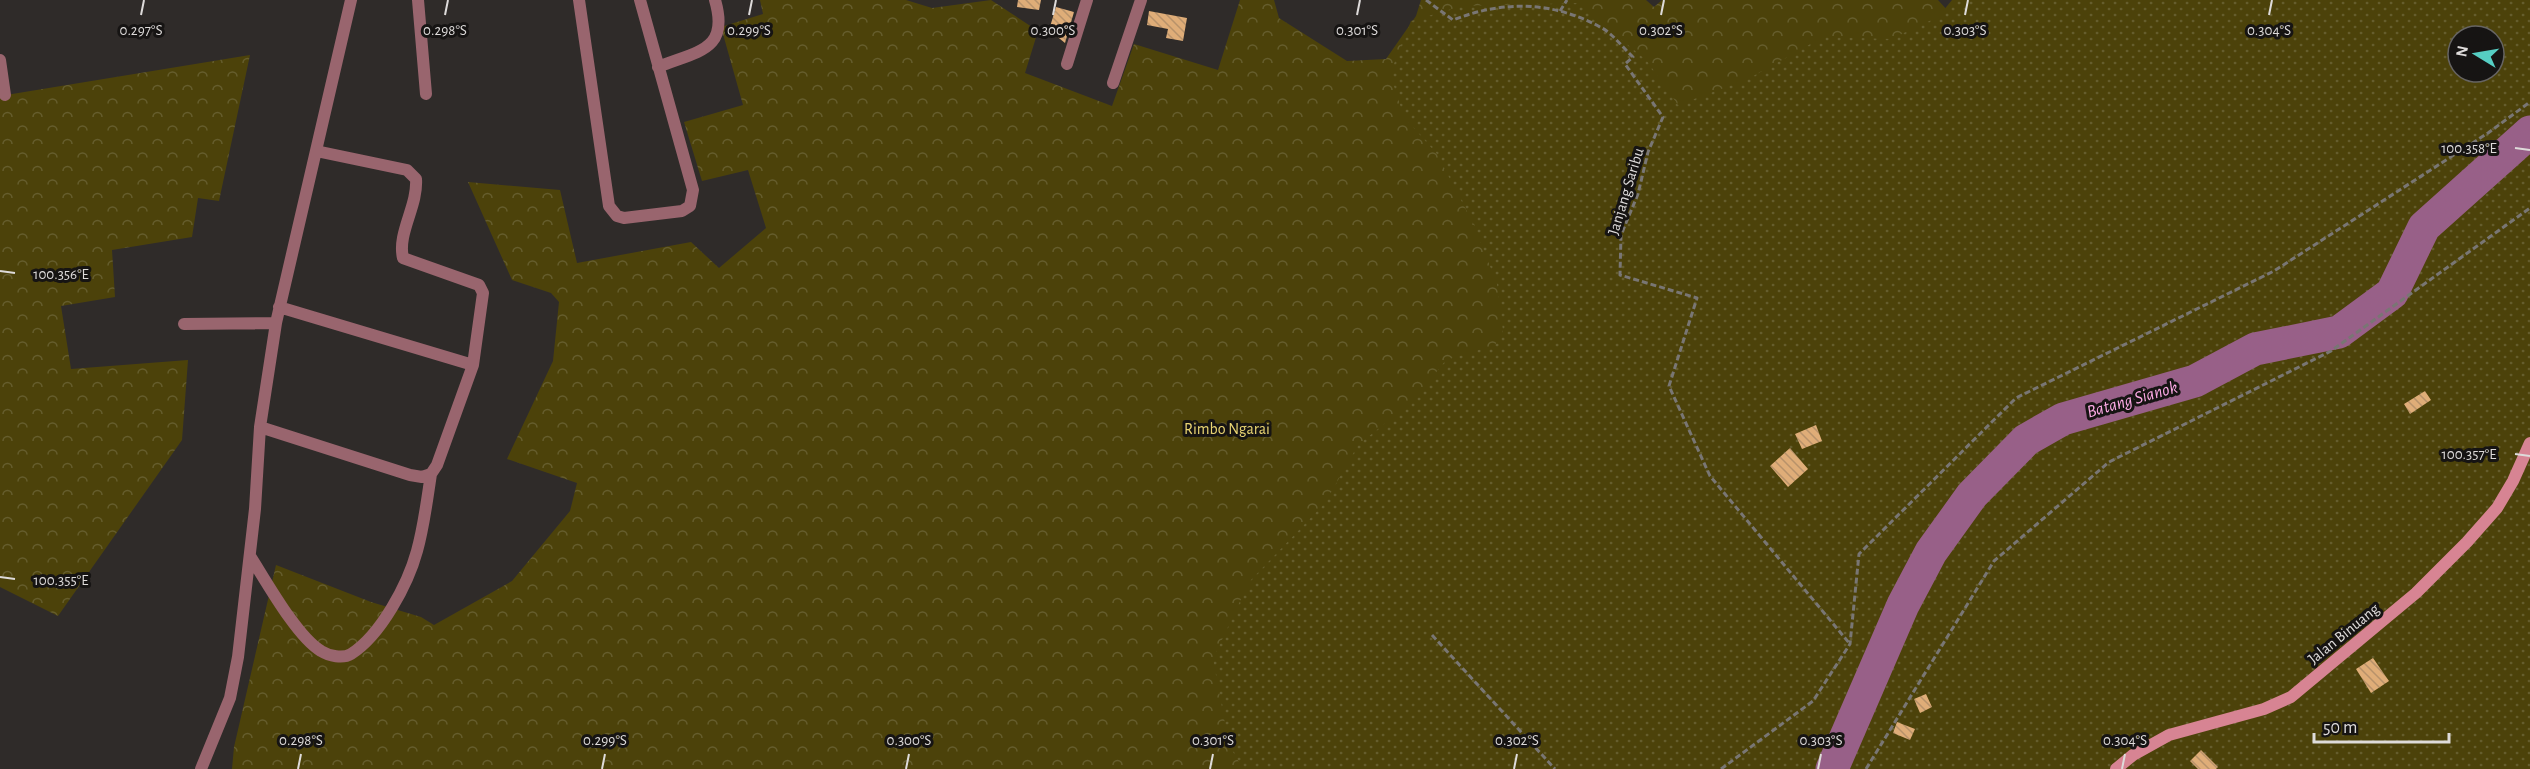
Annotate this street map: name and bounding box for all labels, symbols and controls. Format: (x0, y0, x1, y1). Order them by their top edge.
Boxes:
text: 0.297°S (120, 23, 162, 38)
text: 0.298°S (423, 23, 467, 38)
text: 0.299°S (727, 23, 771, 38)
text: 0.300°S (1031, 23, 1075, 38)
text: 0.301°S (1336, 23, 1378, 38)
text: 0.302°S (1639, 23, 1683, 38)
text: 0.303°S (1943, 23, 1987, 38)
text: 0.304°S (2247, 23, 2291, 38)
north arrow (2446, 24, 2506, 84)
text: N (2453, 44, 2471, 58)
text: 100.358°E (2441, 141, 2497, 156)
street label: Janjang Saribu (1605, 146, 1648, 237)
text: 100.356°E (33, 267, 89, 282)
water label: Batang Sianok (2085, 378, 2180, 422)
park label: Rimbo Ngarai (1184, 421, 1270, 437)
text: 100.357°E (2442, 447, 2496, 462)
text: 100.355°E (34, 573, 88, 588)
street label: Jalan Binuang (2305, 600, 2382, 667)
scale bar (2314, 706, 2449, 744)
text: 50 m (2323, 719, 2357, 737)
text: 0.298°S (279, 733, 323, 748)
text: 0.299°S (583, 733, 627, 748)
text: 0.300°S (887, 733, 931, 748)
text: 0.301°S (1192, 733, 1234, 748)
text: 0.302°S (1495, 733, 1539, 748)
text: 0.303°S (1799, 733, 1843, 748)
text: 0.304°S (2103, 733, 2147, 748)

